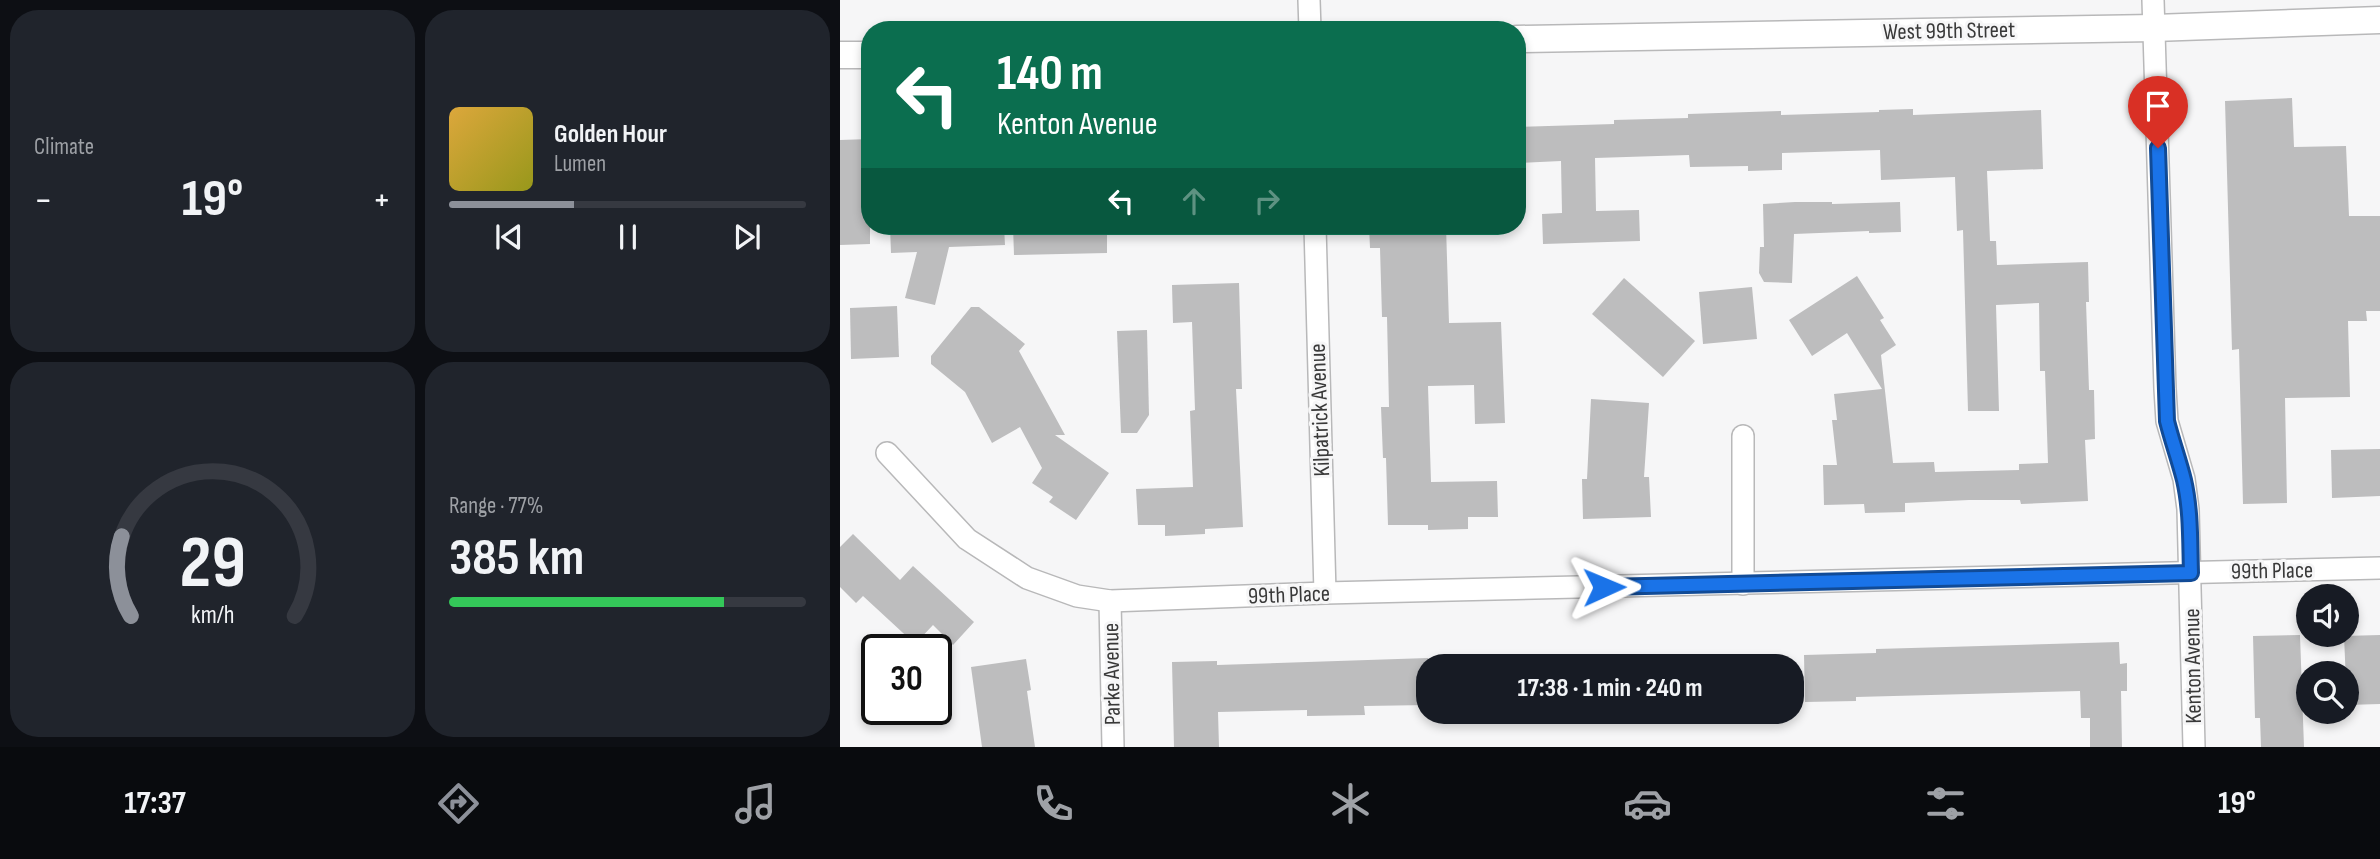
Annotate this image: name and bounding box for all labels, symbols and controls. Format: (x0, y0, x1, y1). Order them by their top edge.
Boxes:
street label: West 99th Street (1883, 16, 2015, 46)
text: 140 m (997, 45, 1103, 104)
icon: left (882, 49, 973, 140)
pin (2128, 76, 2188, 148)
icon: arrive (2139, 87, 2177, 125)
text: Kenton Avenue (997, 105, 1158, 144)
text: Golden Hour (554, 119, 667, 150)
text: Climate (34, 133, 94, 161)
text: Lumen (554, 150, 606, 178)
text: 19° (182, 168, 243, 231)
text: − (34, 178, 53, 223)
text: + (372, 178, 391, 223)
icon: left (1102, 182, 1140, 220)
icon: ahead (1175, 182, 1213, 220)
icon: right (1248, 182, 1286, 220)
icon: previous (490, 218, 528, 256)
icon: pause (609, 218, 647, 256)
icon: next (728, 218, 766, 256)
street label: Kilpatrick Avenue (1304, 343, 1336, 477)
text: Range · 77% (449, 492, 543, 520)
text: 29 (179, 520, 246, 608)
text: 385 km (449, 527, 584, 590)
position arrow (1567, 550, 1641, 624)
street label: 99th Place (2231, 556, 2313, 586)
street label: 99th Place (1247, 580, 1331, 610)
map controls (2296, 584, 2359, 724)
button: sound (2296, 584, 2359, 647)
text: km/h (191, 599, 234, 630)
street label: Kenton Avenue (2178, 608, 2208, 724)
street label: Parke Avenue (1097, 623, 1127, 725)
speed limit sign: 30 (861, 634, 952, 725)
button: search (2296, 661, 2359, 724)
text: 17:38 · 1 min · 240 m (1517, 673, 1703, 704)
icon: directions (434, 779, 483, 828)
icon: music (731, 779, 780, 828)
icon: phone (1029, 779, 1078, 828)
icon: climate (1326, 779, 1375, 828)
icon: car (1623, 779, 1672, 828)
icon: filters (1921, 779, 1970, 828)
text: 17:37 (124, 784, 186, 823)
text: 19° (2218, 784, 2256, 823)

